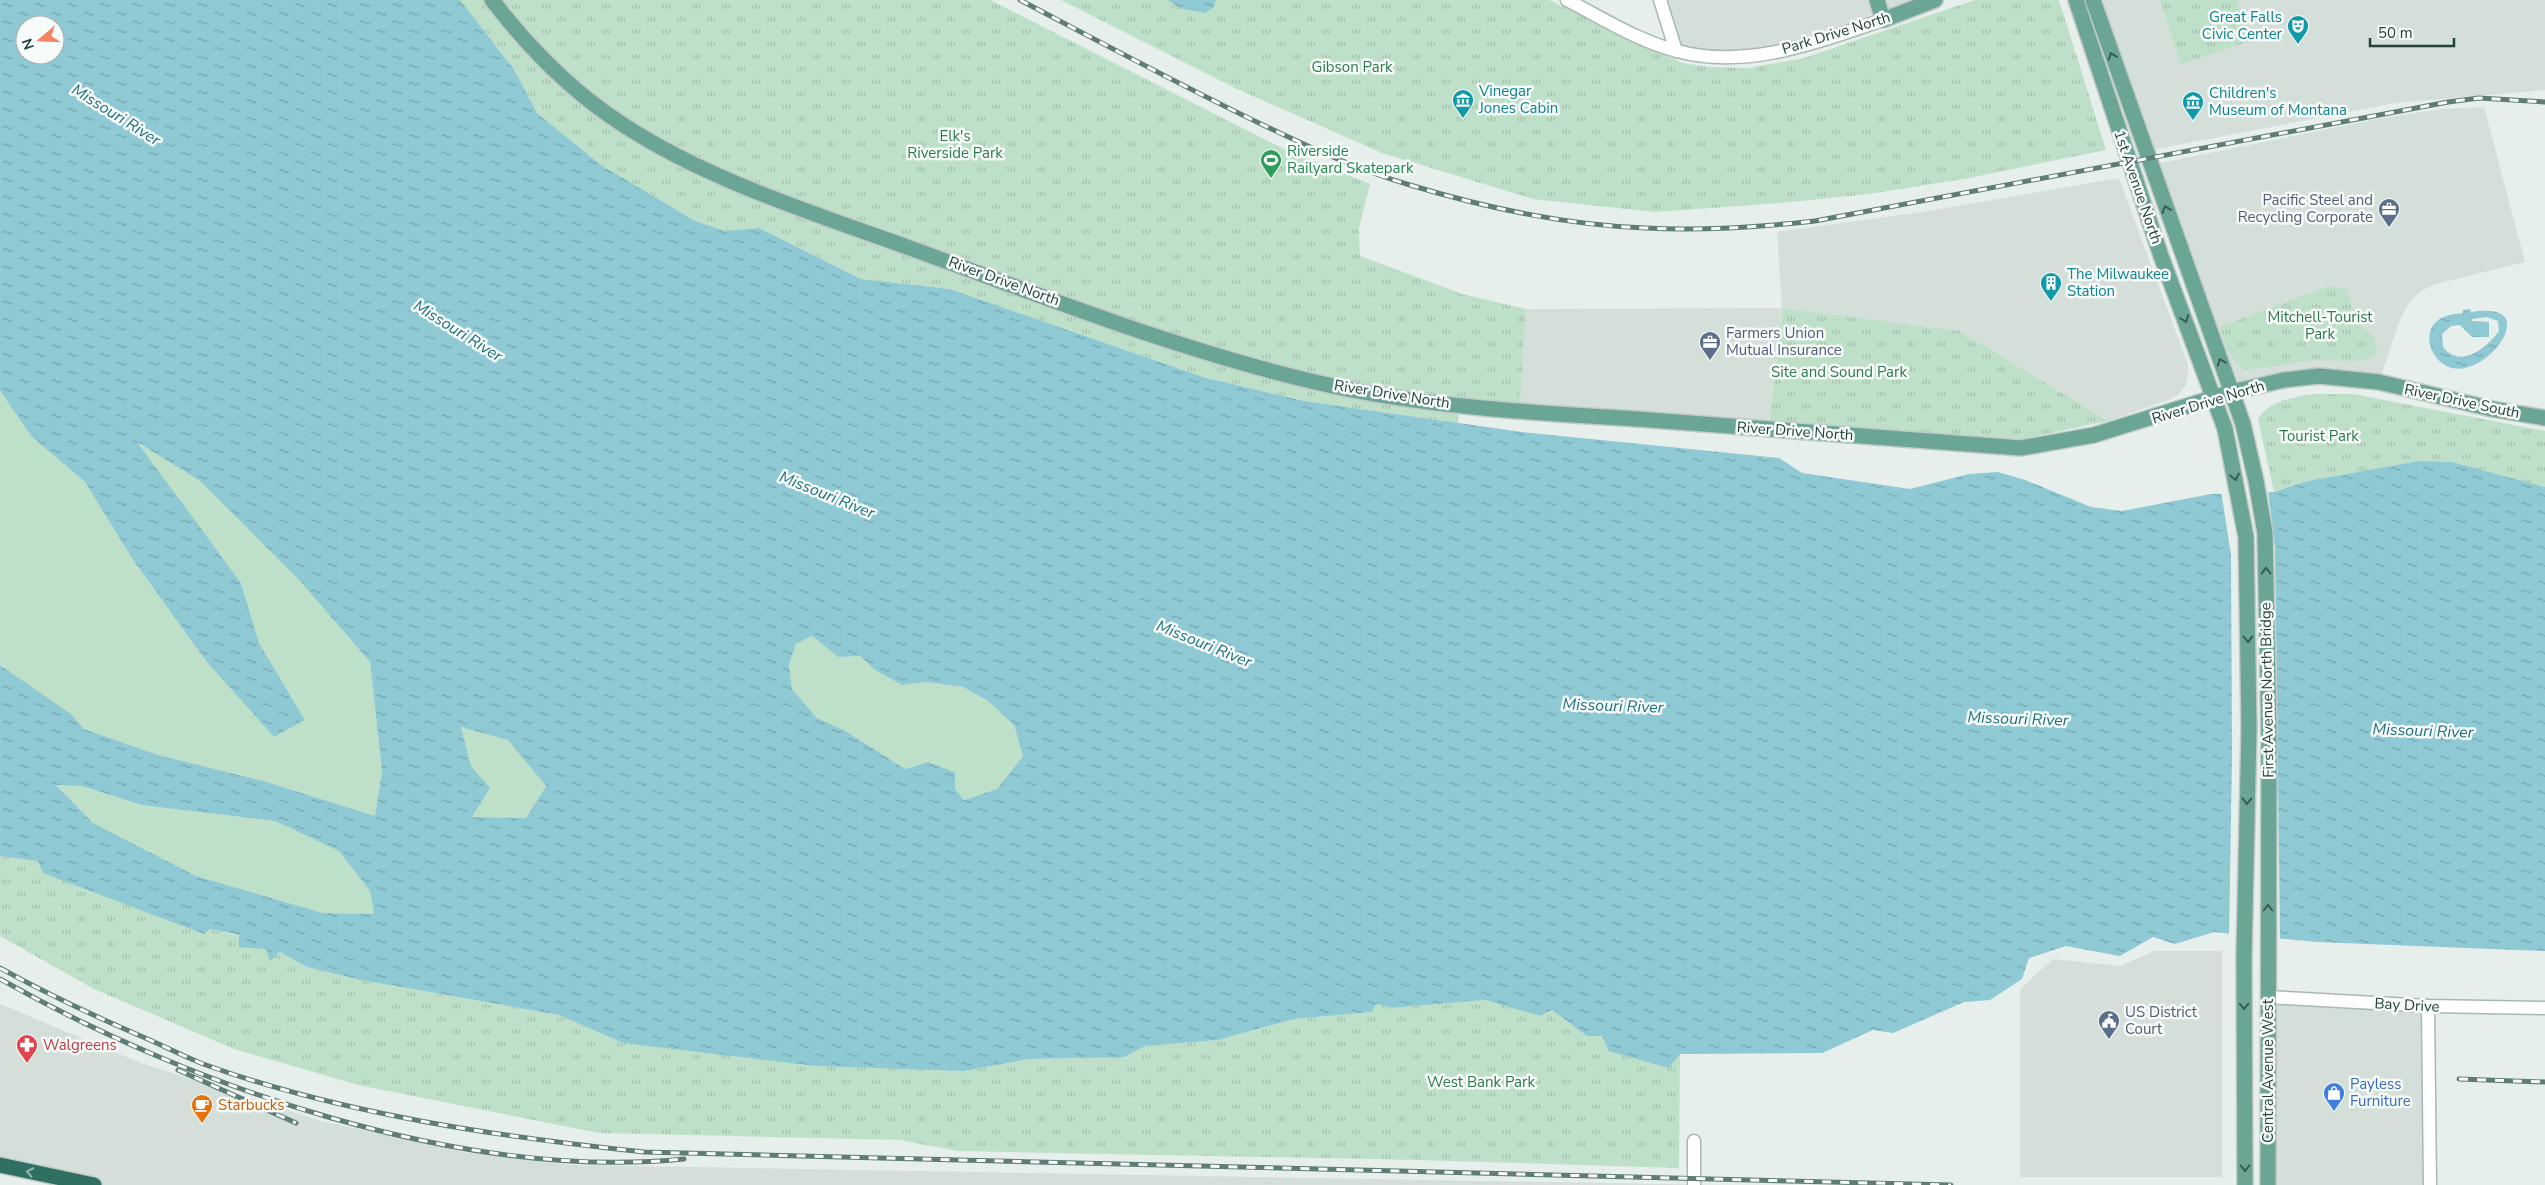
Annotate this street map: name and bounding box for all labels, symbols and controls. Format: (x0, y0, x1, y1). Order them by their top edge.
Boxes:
street label: Park Drive North (1779, 7, 1893, 59)
place label: Great Falls Civic Center (2202, 7, 2283, 44)
theatre icon: Great Falls Civic Center (2286, 14, 2310, 45)
north arrow (15, 15, 65, 65)
scale bar (2370, 15, 2454, 47)
text: 50 m (2378, 23, 2413, 43)
text: N (17, 36, 39, 52)
one-way arrow (2108, 52, 2118, 60)
park label: Gibson Park (1312, 57, 1393, 77)
water label: Missouri River (67, 79, 166, 152)
place label: Vinegar Jones Cabin (1478, 81, 1558, 118)
place label: Children's Museum of Montana (2209, 83, 2347, 120)
museum icon: Vinegar Jones Cabin (1451, 88, 1475, 119)
museum icon: Children's Museum of Montana (2181, 90, 2205, 121)
park label: Elk's Riverside Park (907, 126, 1003, 163)
street label: 1st Avenue North (2109, 127, 2167, 247)
place label: Riverside Railyard Skatepark (1287, 141, 1414, 178)
sports icon: Riverside Railyard Skatepark (1259, 148, 1283, 179)
place label: Pacific Steel and Recycling Corporate (2238, 190, 2373, 227)
office icon: Pacific Steel and Recycling Corporate (2377, 197, 2401, 228)
one-way arrow (2161, 205, 2171, 214)
street label: River Drive North (946, 252, 1062, 310)
place label: The Milwaukee Station (2067, 264, 2169, 301)
building icon: The Milwaukee Station (2039, 271, 2063, 302)
water label: Missouri River (409, 295, 508, 368)
park label: Mitchell-Tourist Park (2267, 307, 2373, 344)
one-way arrow (2179, 314, 2189, 323)
place label: Farmers Union Mutual Insurance (1726, 323, 1842, 360)
office icon: Farmers Union Mutual Insurance (1698, 330, 1722, 361)
one-way arrow (2217, 358, 2227, 367)
park label: Site and Sound Park (1771, 362, 1907, 382)
street label: River Drive North (1333, 375, 1451, 413)
street label: River Drive North (2149, 375, 2267, 429)
street label: River Drive South (2402, 379, 2522, 423)
street label: River Drive North (1736, 417, 1854, 445)
park label: Tourist Park (2279, 426, 2359, 446)
water label: Missouri River (776, 466, 879, 525)
one-way arrow (2230, 473, 2240, 481)
one-way arrow (2261, 567, 2271, 574)
street label: First Avenue North Bridge (2255, 602, 2279, 778)
water label: Missouri River (1153, 615, 1256, 674)
one-way arrow (2242, 635, 2253, 643)
water label: Missouri River (1562, 693, 1665, 719)
water label: Missouri River (1967, 706, 2070, 732)
water label: Missouri River (2372, 718, 2475, 744)
one-way arrow (2242, 798, 2252, 805)
one-way arrow (2263, 904, 2273, 912)
street label: Bay Drive (2374, 993, 2440, 1017)
street label: Central Avenue West (2258, 998, 2278, 1143)
place label: US District Court (2125, 1002, 2198, 1039)
one-way arrow (2239, 1002, 2249, 1010)
public building icon: US District Court (2097, 1009, 2121, 1040)
pharmacy icon: Walgreens (15, 1033, 39, 1064)
place label: Walgreens (43, 1035, 117, 1055)
park label: West Bank Park (1427, 1072, 1535, 1092)
place label: Payless Furniture (2350, 1074, 2411, 1111)
shop icon: Payless Furniture (2322, 1081, 2346, 1112)
cafe icon: Starbucks (190, 1093, 214, 1124)
place label: Starbucks (218, 1095, 284, 1115)
one-way arrow (2240, 1165, 2250, 1173)
one-way arrow (25, 1167, 34, 1177)

